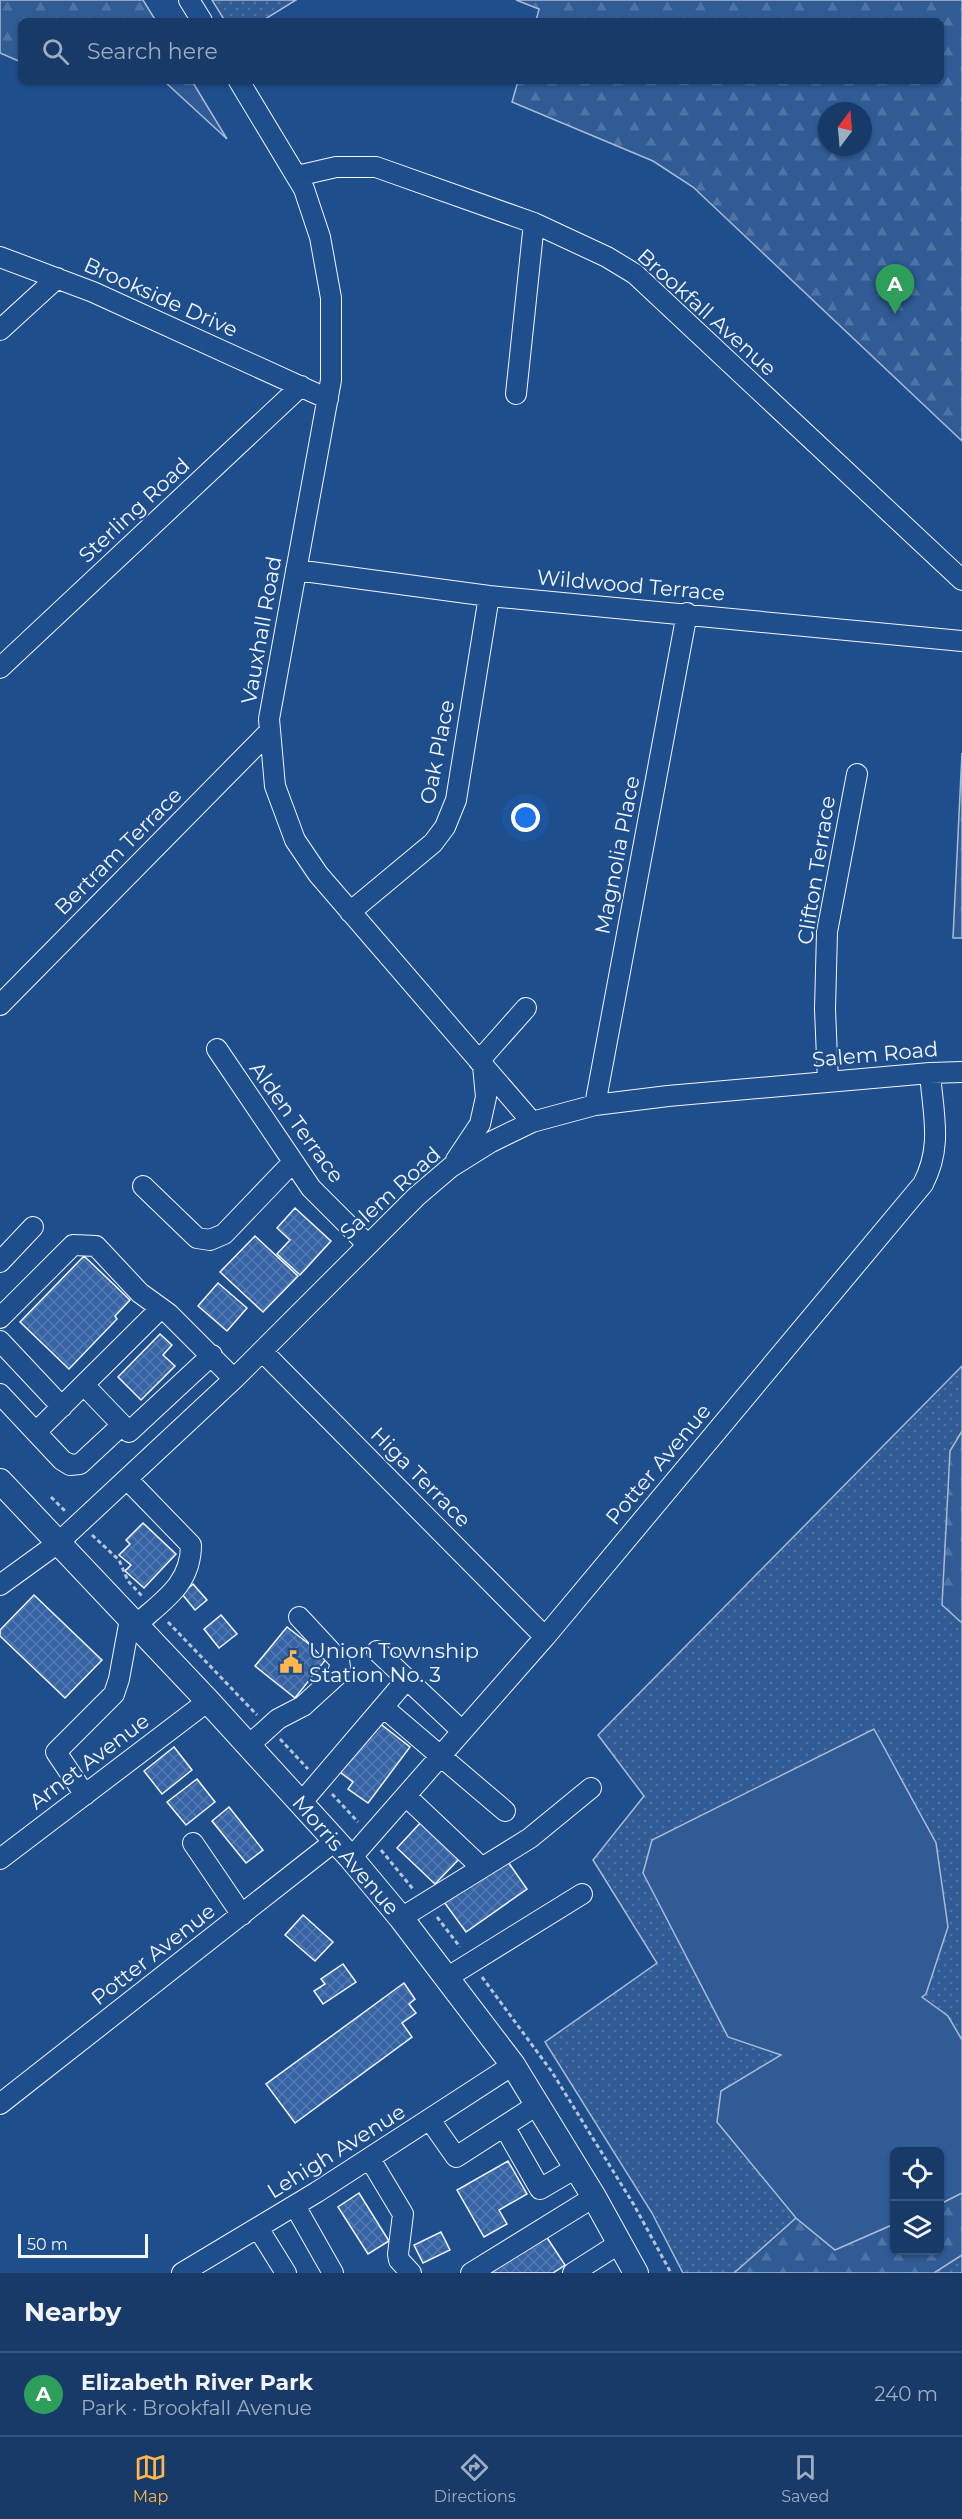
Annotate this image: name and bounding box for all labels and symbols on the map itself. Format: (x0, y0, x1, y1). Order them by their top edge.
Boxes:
north arrow (818, 102, 872, 156)
street label: Brookfall Avenue (632, 243, 782, 381)
street label: Brookside Drive (80, 252, 242, 342)
pin: A (876, 264, 914, 314)
street label: Sterling Road (73, 452, 195, 568)
street label: Vauxhall Road (236, 554, 286, 706)
street label: Wildwood Terrace (536, 564, 726, 606)
street label: Oak Place (415, 698, 459, 806)
street label: Magnolia Place (589, 774, 645, 936)
street label: Bertram Terrace (49, 782, 187, 920)
street label: Clifton Terrace (792, 794, 840, 946)
your location (511, 803, 540, 832)
street label: Salem Road (811, 1036, 939, 1072)
street label: Alden Terrace (245, 1057, 349, 1187)
street label: Salem Road (335, 1141, 445, 1245)
street label: Potter Avenue (600, 1398, 716, 1530)
street label: Higa Terrace (366, 1422, 476, 1532)
place label: Union Township Station No. 3 (309, 1638, 479, 1687)
public building icon: Union Township Station No. 3 (278, 1649, 304, 1675)
street label: Arnet Avenue (24, 1708, 154, 1814)
street label: Morris Avenue (287, 1790, 405, 1920)
street label: Potter Avenue (86, 1898, 220, 2010)
street label: Lehigh Avenue (262, 2099, 410, 2203)
scale bar (18, 2231, 148, 2258)

